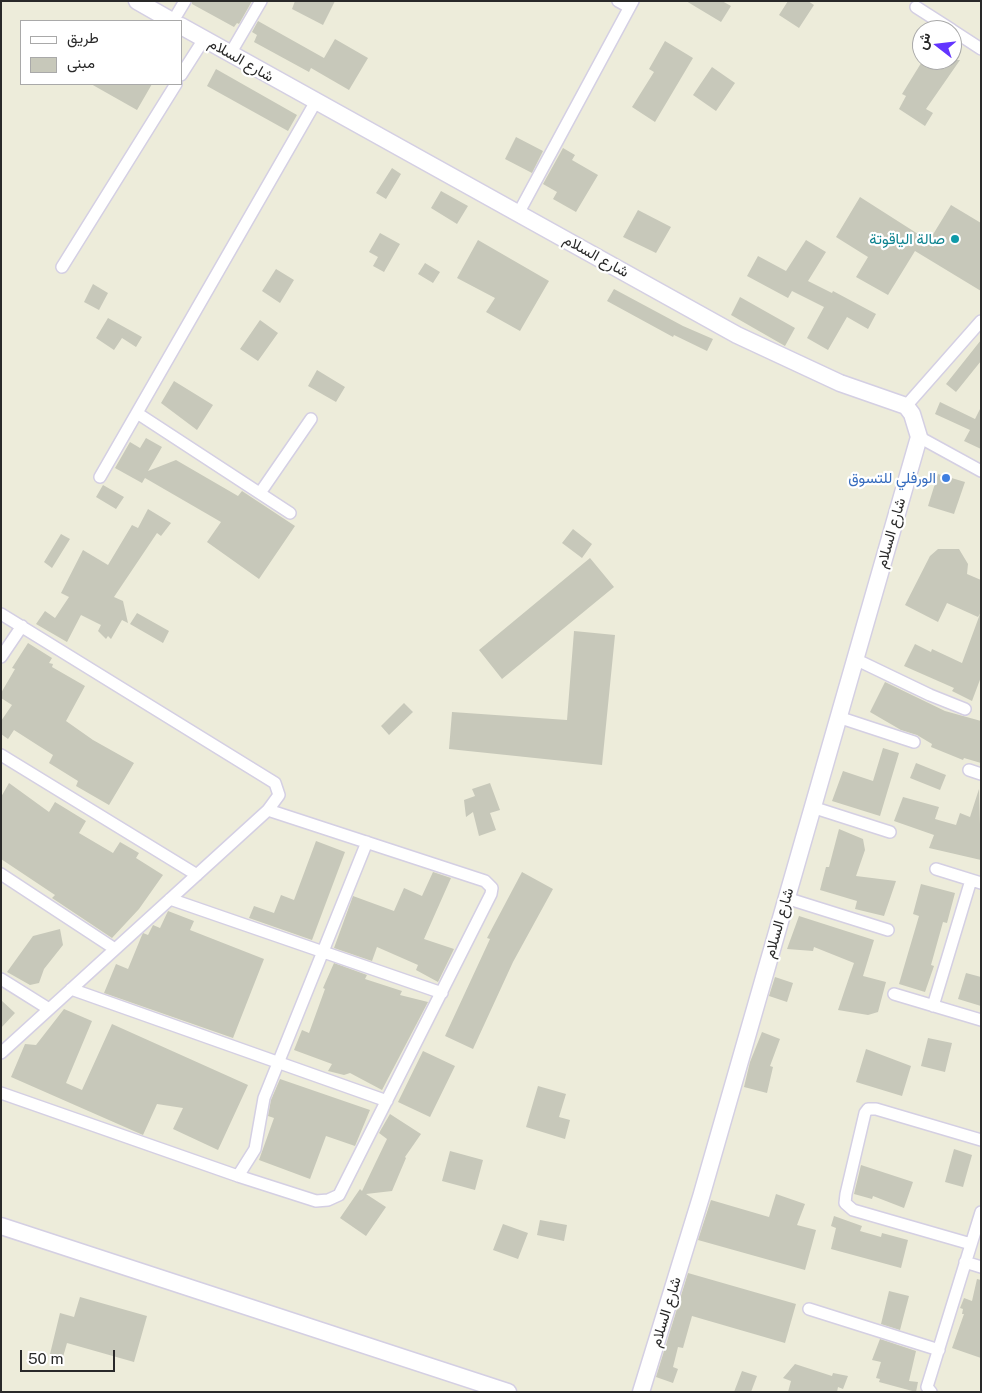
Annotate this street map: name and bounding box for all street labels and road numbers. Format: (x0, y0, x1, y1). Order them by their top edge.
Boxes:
street label: شارع السلام (205, 34, 277, 86)
street label: شارع السلام (560, 231, 632, 281)
street label: شارع السلام (872, 496, 910, 570)
street label: شارع السلام (760, 886, 798, 960)
street label: شارع السلام (647, 1275, 685, 1349)

